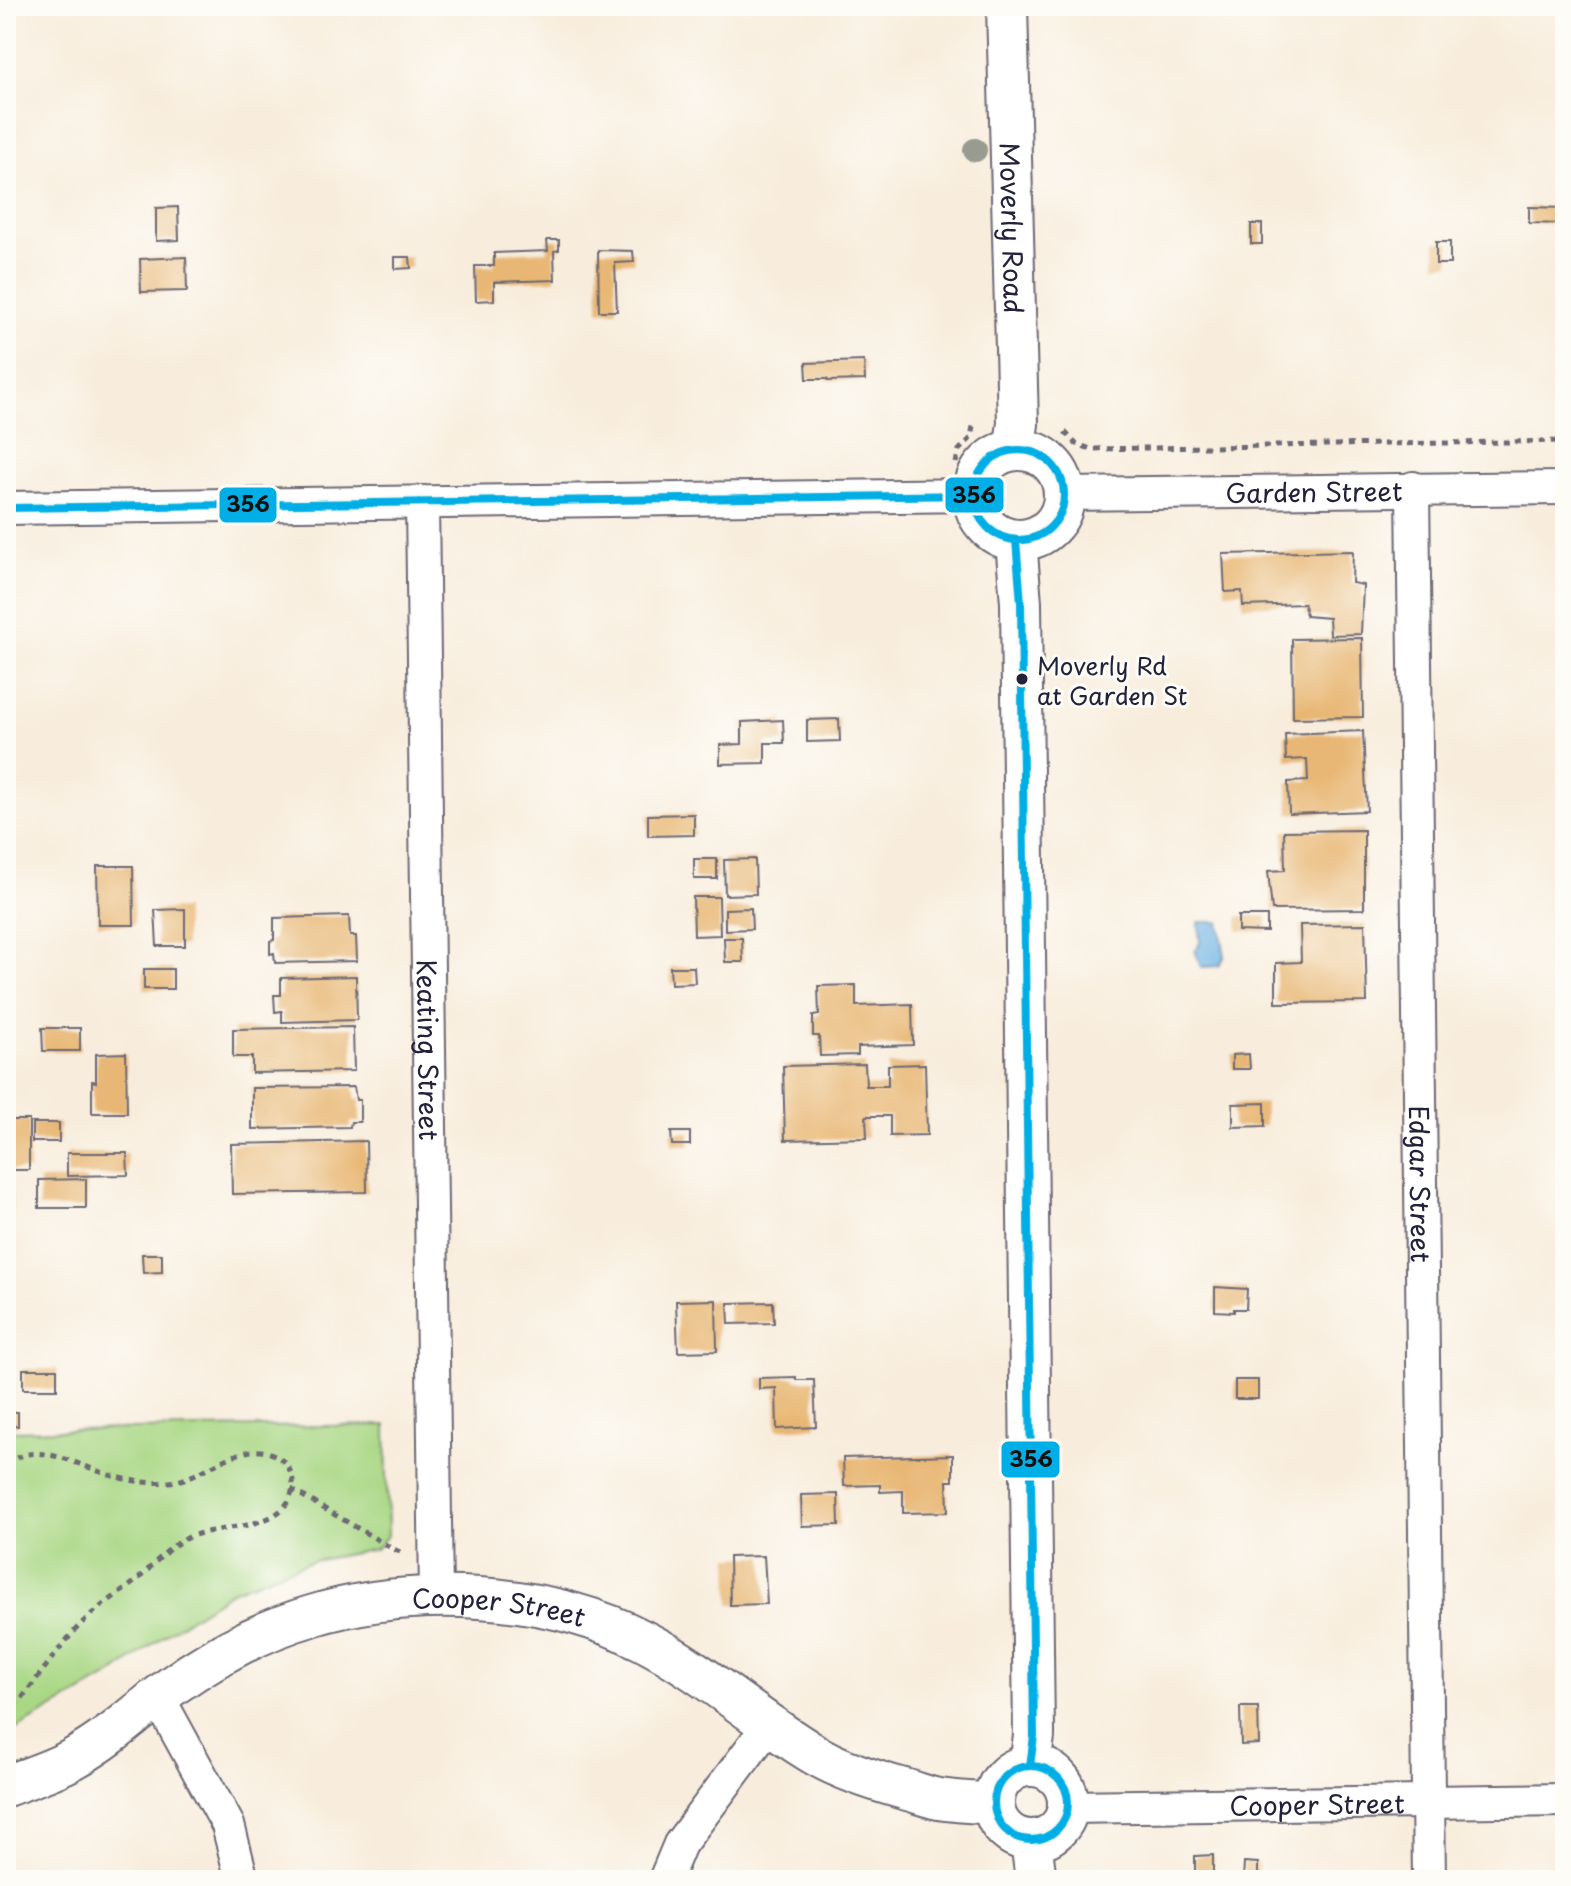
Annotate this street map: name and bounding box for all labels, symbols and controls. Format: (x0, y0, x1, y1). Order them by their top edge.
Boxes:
street label: Moverly Road (991, 142, 1035, 314)
street label: Garden Street (1225, 470, 1403, 512)
line badge: 356 (944, 476, 1005, 514)
text: 356 (952, 477, 996, 510)
line badge: 356 (218, 486, 278, 524)
text: 356 (226, 486, 270, 519)
place label: Moverly Rd at Garden St (1037, 647, 1187, 713)
marker: Moverly Rd at Garden St (1014, 671, 1030, 687)
street label: Keating Street (408, 959, 450, 1141)
street label: Edgar Street (1401, 1105, 1441, 1263)
line badge: 356 (1000, 1440, 1061, 1479)
text: 356 (1009, 1441, 1053, 1474)
street label: Cooper Street (411, 1577, 591, 1636)
street label: Cooper Street (1229, 1783, 1405, 1824)

